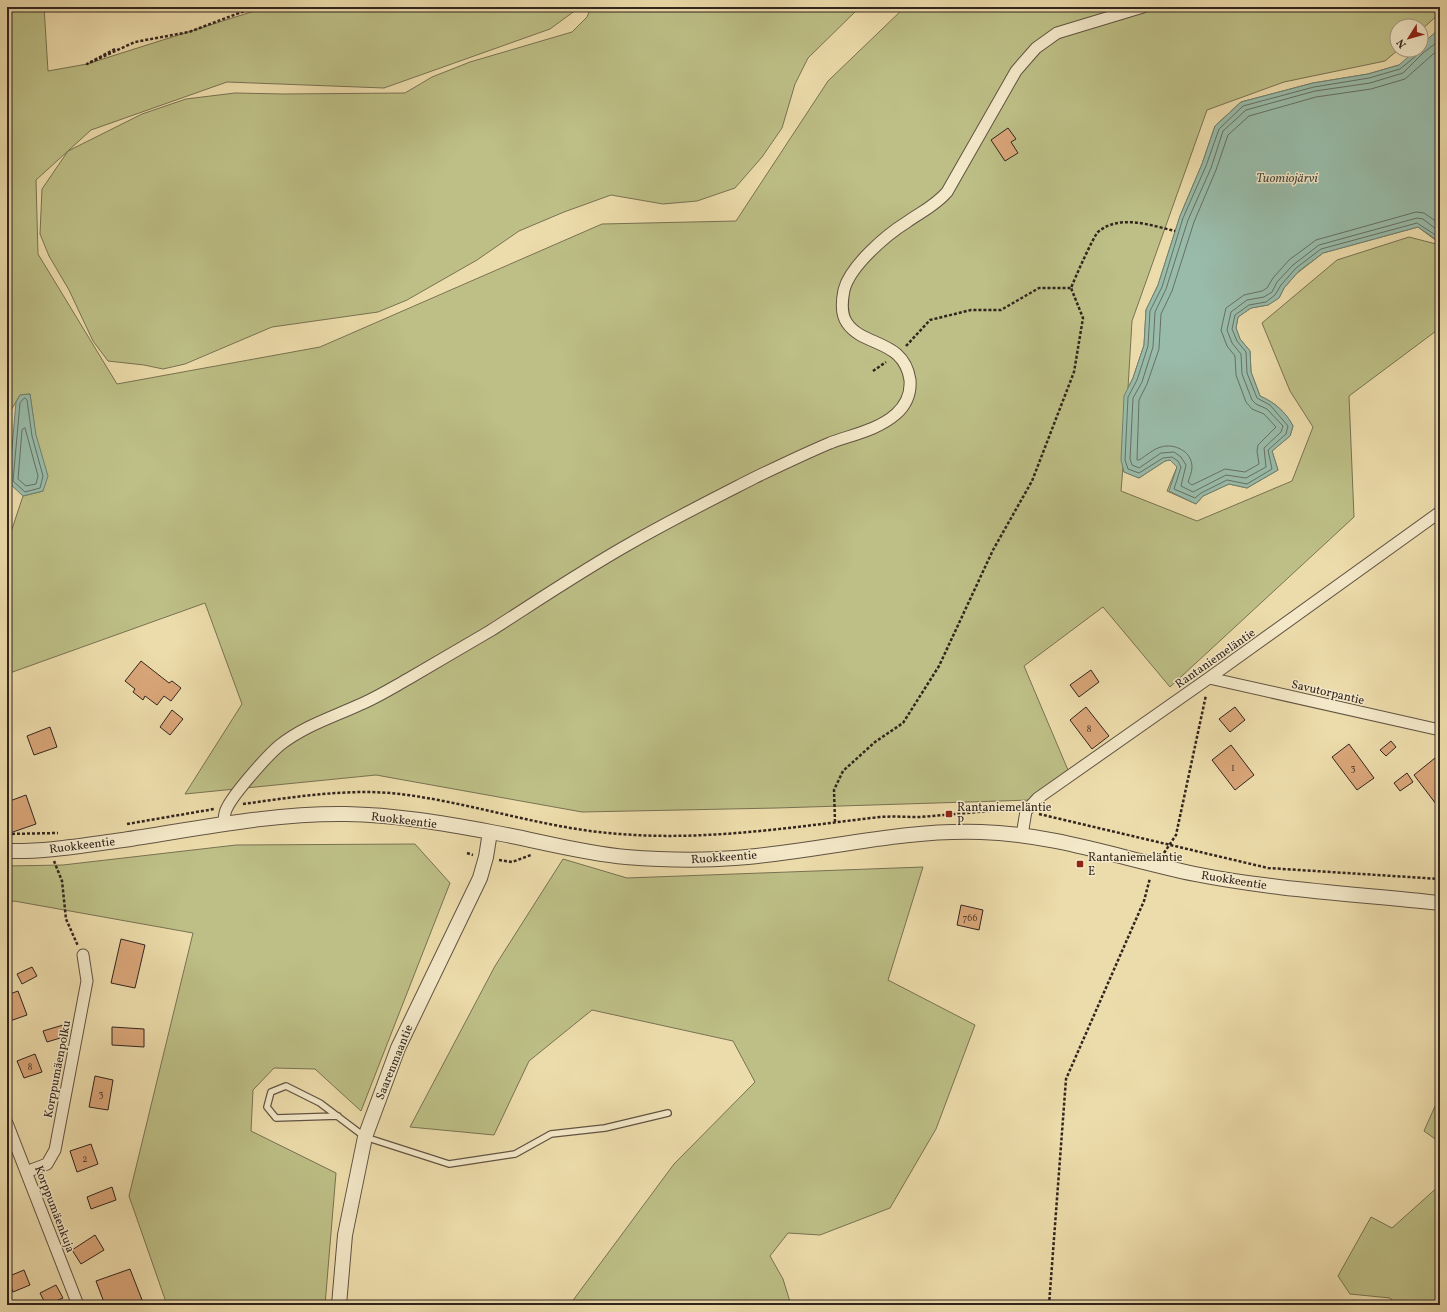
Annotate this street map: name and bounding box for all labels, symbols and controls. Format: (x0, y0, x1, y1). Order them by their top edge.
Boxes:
north arrow (1389, 18, 1429, 58)
text: N (1394, 35, 1411, 51)
water label: Tuomiojärvi (1256, 170, 1319, 188)
street label: Rantaniemeläntie (1172, 625, 1259, 692)
street label: Savutorpantie (1290, 677, 1366, 709)
house number: 8 (1086, 722, 1092, 736)
house number: 1 (1231, 761, 1235, 775)
house number: 3 (1350, 761, 1356, 775)
place label: Rantaniemeläntie P (957, 800, 1052, 830)
street label: Ruokkeentie (370, 809, 438, 833)
marker: Rantaniemeläntie P (944, 809, 954, 819)
street label: Ruokkeentie (48, 834, 116, 858)
street label: Ruokkeentie (690, 848, 758, 868)
place label: Rantaniemeläntie E (1088, 850, 1183, 880)
marker: Rantaniemeläntie E (1075, 859, 1085, 869)
street label: Ruokkeentie (1200, 868, 1268, 894)
house number: 766 (963, 911, 977, 925)
street label: Korppumäenpolku (41, 1019, 75, 1119)
street label: Saarenmaantie (373, 1022, 417, 1102)
house number: 8 (27, 1060, 33, 1074)
house number: 3 (98, 1087, 104, 1101)
house number: 2 (82, 1152, 88, 1166)
street label: Korppumäenkuja (30, 1164, 78, 1255)

